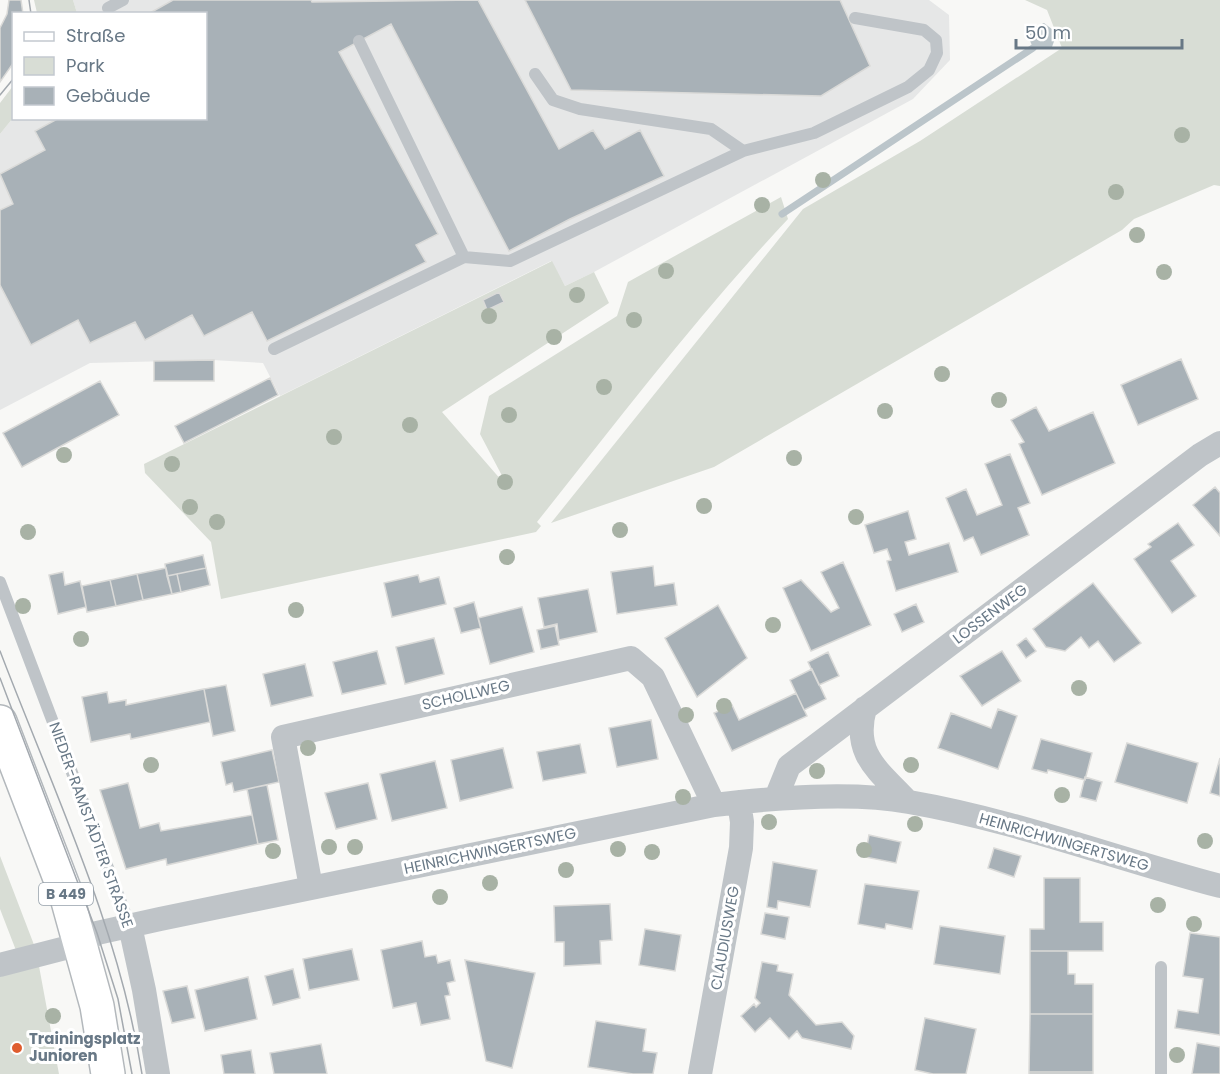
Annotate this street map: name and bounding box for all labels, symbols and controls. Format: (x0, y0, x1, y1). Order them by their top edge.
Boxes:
legend (12, 12, 207, 120)
scale bar (1016, 12, 1182, 50)
text: 50 m (1025, 20, 1071, 45)
text: Straße (66, 23, 125, 48)
text: Park (66, 53, 105, 78)
text: Gebäude (66, 83, 150, 108)
street label: LOSSENWEG (948, 579, 1031, 649)
street label: SCHOLLWEG (420, 674, 512, 715)
street label: NIEDER-RAMSTÄDTER STRASSE (44, 719, 139, 931)
street label: HEINRICHWINGERTSWEG (977, 807, 1152, 876)
street label: HEINRICHWINGERTSWEG (402, 822, 578, 879)
road number: B 449 (39, 883, 93, 905)
street label: CLAUDIUSWEG (705, 884, 744, 992)
place label: Trainingsplatz Junioren (29, 1028, 140, 1066)
marker: Trainingsplatz Junioren (10, 1041, 24, 1055)

